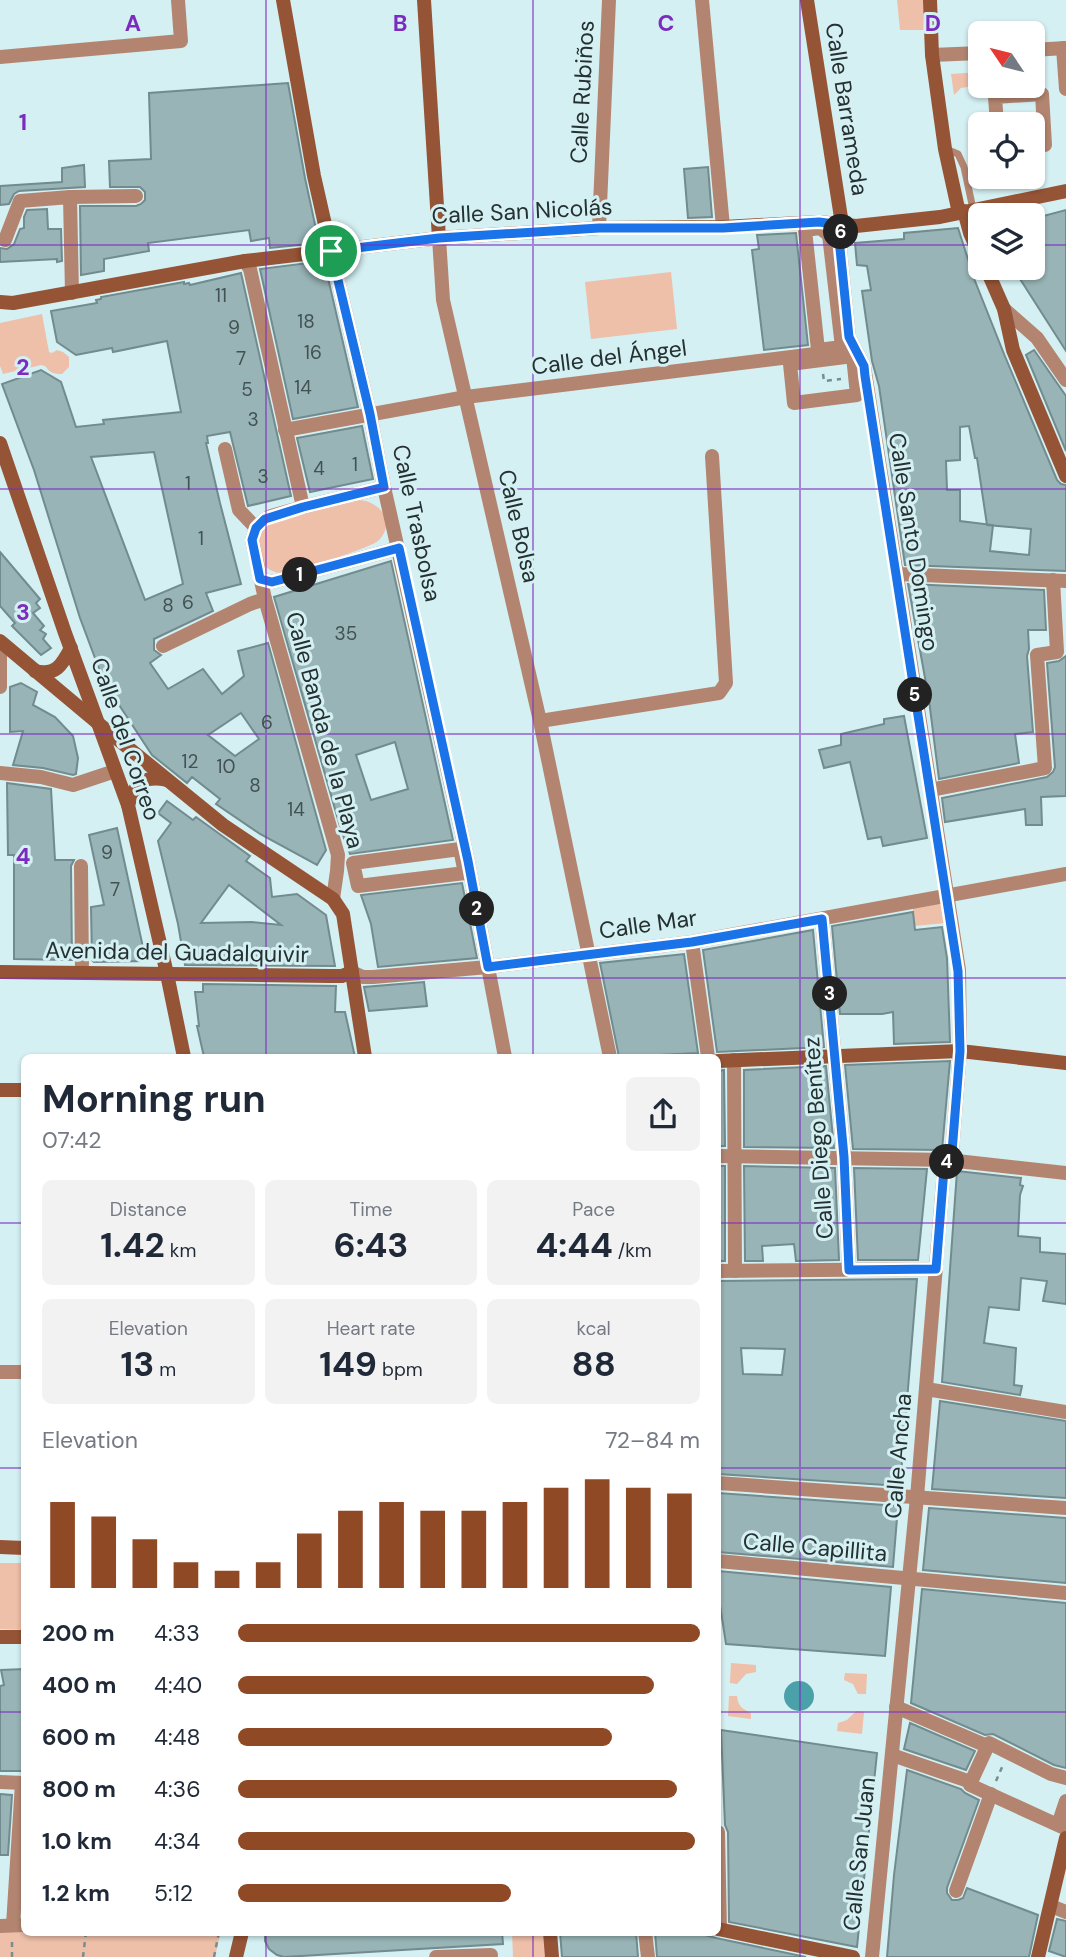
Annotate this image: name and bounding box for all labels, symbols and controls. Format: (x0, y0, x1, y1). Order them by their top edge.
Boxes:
text: A (125, 8, 141, 38)
text: B (393, 8, 407, 38)
text: C (658, 8, 674, 38)
text: D (925, 8, 941, 38)
street label: Calle Rubiños (563, 20, 601, 164)
street label: Calle Barrameda (819, 20, 875, 198)
north arrow (968, 21, 1045, 98)
map controls (968, 21, 1045, 280)
text: 1 (19, 107, 27, 137)
button: locate (968, 112, 1045, 189)
street label: Calle San Nicolás (431, 191, 613, 231)
button: layers (968, 203, 1045, 280)
pin: 6 (824, 215, 858, 250)
text: 6 (834, 219, 847, 244)
pin (301, 221, 361, 281)
icon: arrive (312, 232, 350, 270)
house number: 11 (215, 283, 227, 308)
house number: 18 (297, 309, 315, 334)
house number: 9 (228, 315, 240, 340)
street label: Calle del Ángel (530, 333, 688, 381)
house number: 16 (304, 340, 322, 365)
house number: 7 (236, 346, 246, 371)
text: 2 (16, 352, 30, 382)
house number: 14 (294, 375, 312, 400)
house number: 5 (241, 377, 253, 402)
house number: 3 (247, 407, 259, 432)
street label: Calle Santo Domingo (882, 431, 946, 653)
street label: Calle Trasbolsa (386, 442, 448, 604)
house number: 1 (352, 452, 358, 477)
house number: 4 (313, 456, 325, 481)
house number: 3 (257, 464, 269, 489)
street label: Calle Bolsa (491, 467, 547, 585)
house number: 1 (185, 471, 191, 496)
house number: 1 (198, 526, 204, 551)
pin: 1 (282, 558, 318, 592)
text: 1 (296, 562, 303, 587)
house number: 6 (182, 590, 194, 615)
house number: 8 (162, 593, 174, 618)
text: 3 (16, 597, 30, 627)
street label: Calle Banda de la Playa (279, 608, 371, 852)
house number: 35 (335, 621, 357, 646)
street label: Calle del Correo (84, 653, 168, 825)
pin: 5 (898, 678, 932, 712)
text: 5 (909, 682, 920, 707)
house number: 6 (261, 710, 273, 735)
house number: 12 (182, 749, 198, 774)
house number: 10 (217, 754, 235, 779)
house number: 8 (249, 773, 261, 798)
house number: 14 (287, 797, 305, 822)
house number: 9 (101, 840, 113, 865)
text: 4 (16, 841, 31, 871)
house number: 7 (110, 877, 120, 902)
pin: 2 (460, 892, 494, 926)
text: 2 (471, 896, 482, 921)
street label: Calle Mar (597, 902, 699, 946)
street label: Avenida del Guadalquivir (45, 935, 309, 969)
pin: 3 (812, 976, 848, 1012)
text: 3 (824, 981, 835, 1006)
street label: Calle Diego Benítez (796, 1036, 840, 1240)
text: Morning run (42, 1074, 266, 1124)
button: share (626, 1077, 700, 1151)
text: 07:42 (42, 1125, 102, 1155)
pin: 4 (930, 1144, 964, 1180)
text: 4 (940, 1149, 953, 1174)
text: Distance (110, 1197, 187, 1222)
text: Time (350, 1197, 392, 1222)
text: Pace (572, 1197, 615, 1222)
text: 1.42 (100, 1222, 165, 1268)
text: 6:43 (334, 1222, 408, 1268)
text: 4:44 (536, 1222, 613, 1268)
text: km (165, 1238, 196, 1263)
text: /km (613, 1238, 652, 1263)
text: Elevation (109, 1316, 188, 1341)
text: Heart rate (327, 1316, 415, 1341)
text: kcal (576, 1316, 611, 1341)
text: 13 (120, 1341, 154, 1387)
text: 149 (319, 1341, 377, 1387)
text: 88 (572, 1341, 616, 1387)
text: m (154, 1357, 176, 1382)
text: bpm (377, 1357, 423, 1382)
street label: Calle Ancha (878, 1392, 918, 1520)
text: Elevation (42, 1425, 138, 1455)
text: 72–84 m (605, 1425, 700, 1455)
street label: Calle Capillita (742, 1526, 888, 1568)
text: 200 m (42, 1618, 115, 1648)
text: 4:33 (154, 1618, 200, 1648)
text: 400 m (42, 1670, 116, 1700)
text: 4:40 (154, 1670, 202, 1700)
text: 600 m (42, 1722, 116, 1752)
text: 4:48 (154, 1722, 201, 1752)
text: 800 m (42, 1774, 116, 1804)
text: 4:36 (154, 1774, 201, 1804)
street label: Calle San Juan (836, 1776, 882, 1932)
text: 1.0 km (42, 1826, 112, 1856)
text: 4:34 (154, 1826, 200, 1856)
text: 1.2 km (42, 1878, 110, 1908)
text: 5:12 (154, 1878, 193, 1908)

